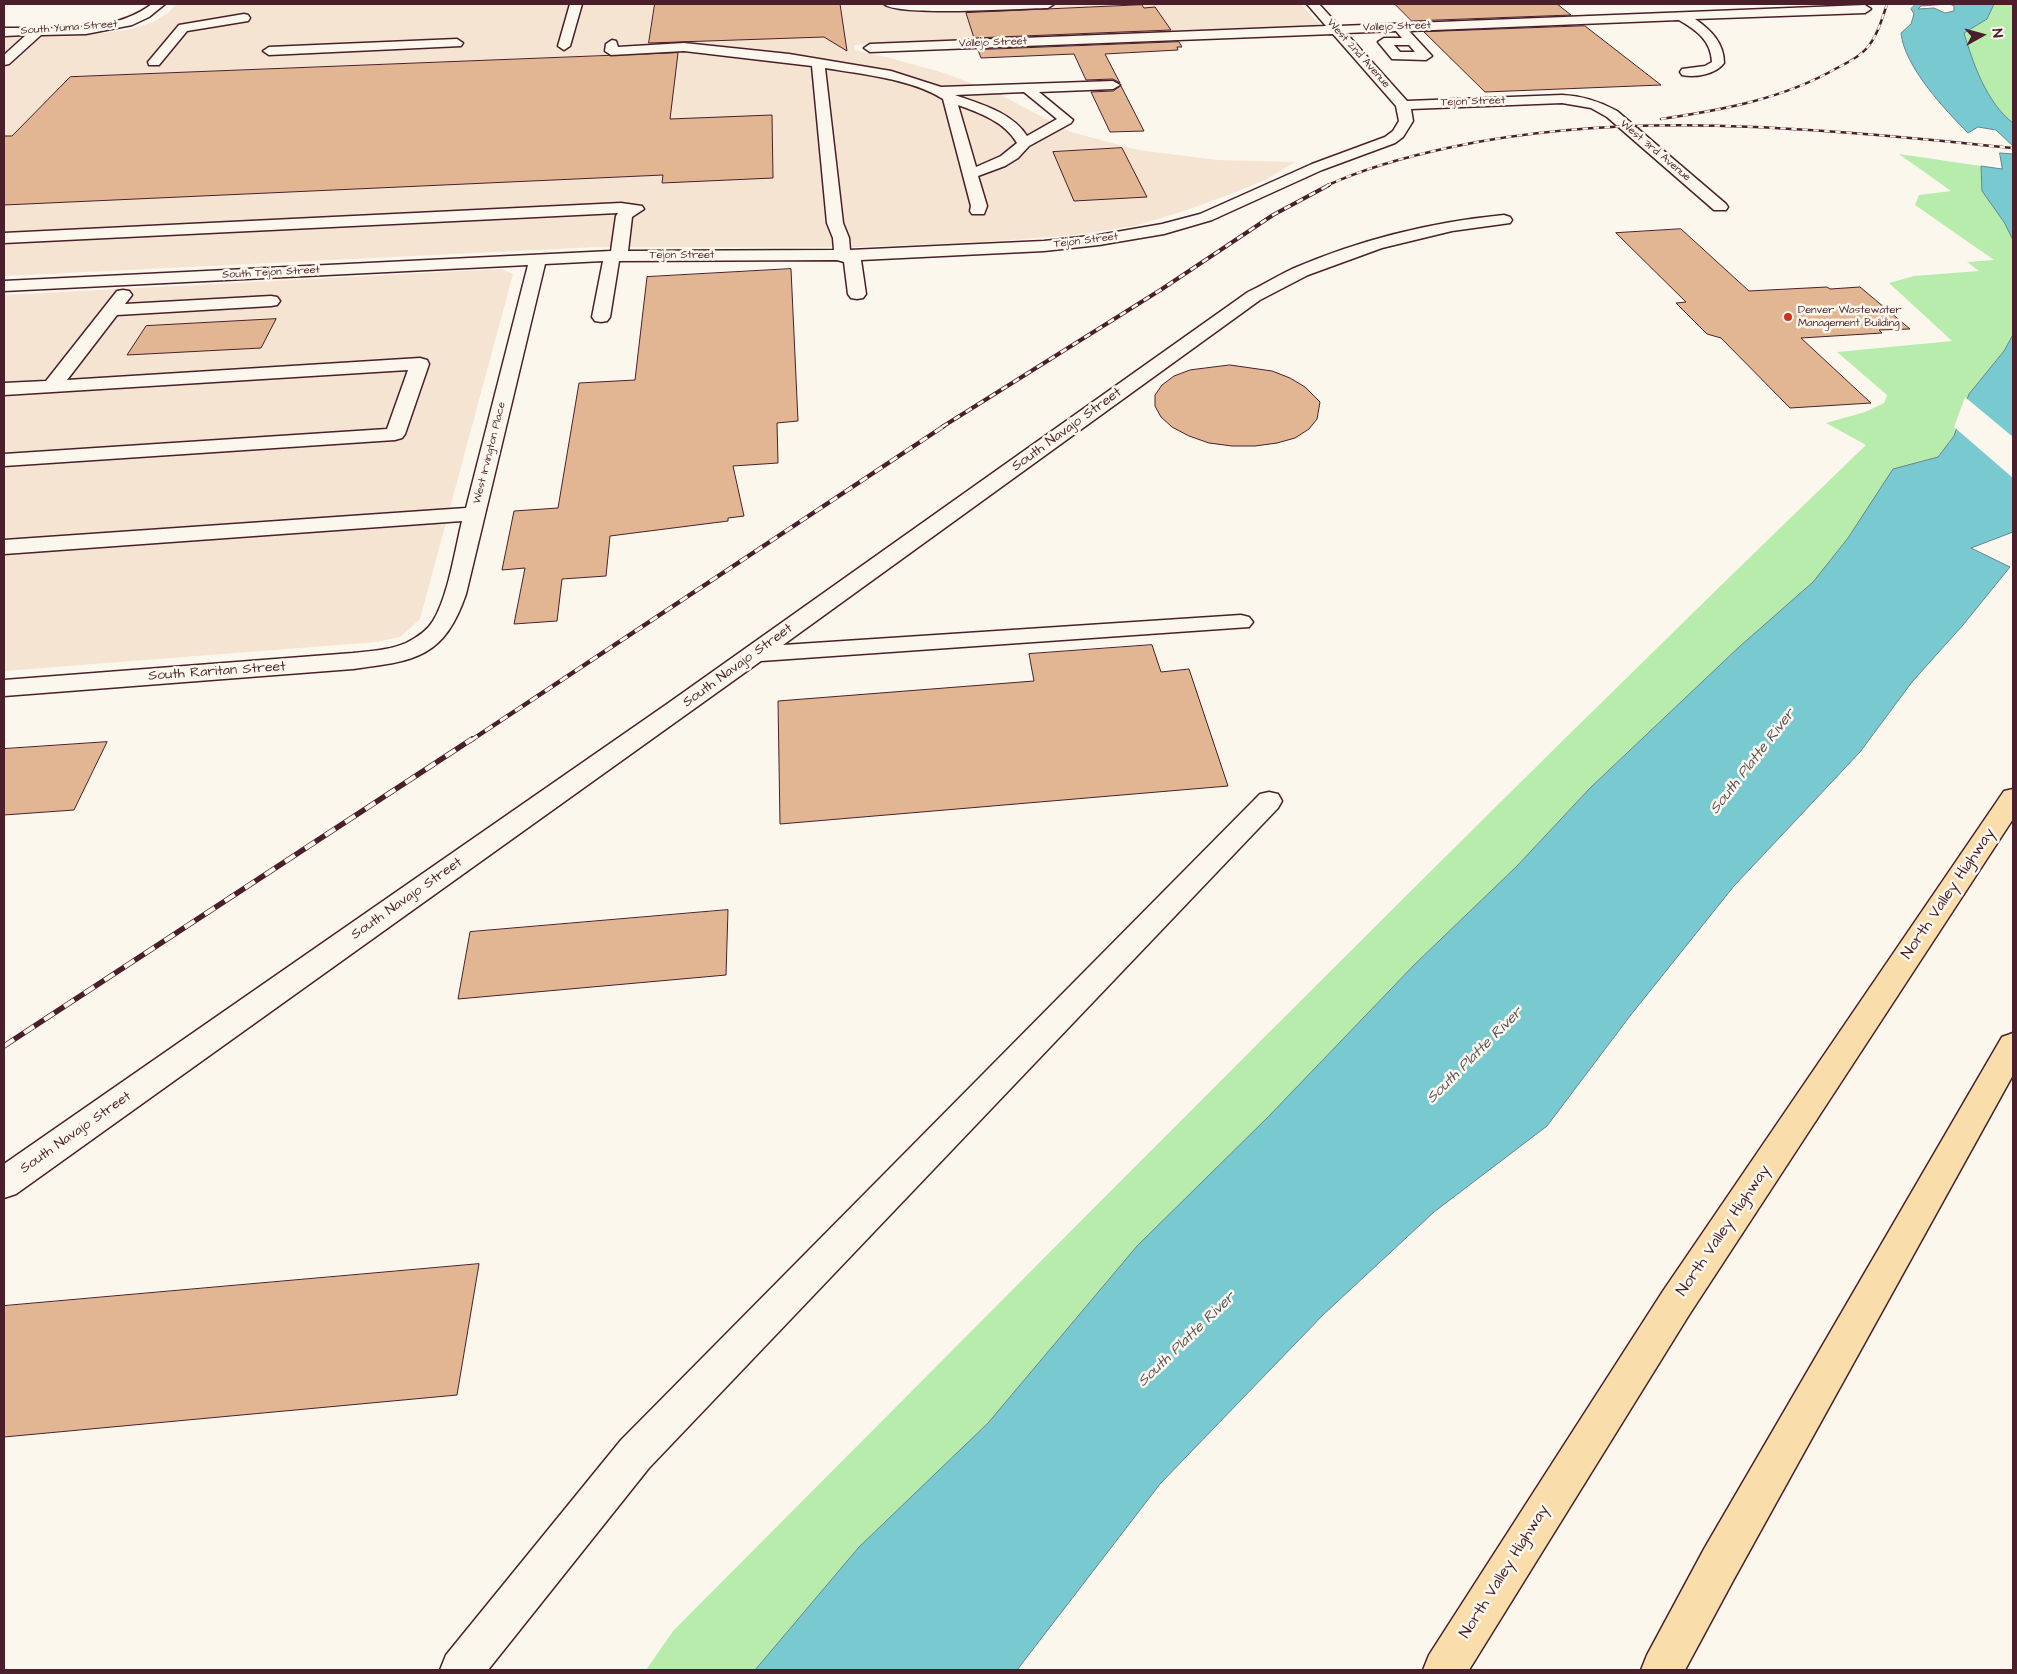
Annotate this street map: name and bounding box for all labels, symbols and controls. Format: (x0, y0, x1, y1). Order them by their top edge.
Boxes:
north arrow (1957, 10, 2007, 60)
street label: West 2nd Avenue (1324, 17, 1392, 91)
street label: South Yuma Street (20, 18, 118, 38)
street label: Vallejo Street (1363, 19, 1431, 35)
text: N (1986, 28, 2007, 39)
street label: Vallejo Street (959, 35, 1027, 51)
street label: Tejon Street (1440, 94, 1506, 110)
street label: West 3rd Avenue (1617, 118, 1693, 184)
street label: Tejon Street (1053, 231, 1119, 251)
street label: Tejon Street (650, 249, 714, 263)
street label: South Tejon Street (222, 264, 320, 282)
place label: Denver Wastewater Management Building (1798, 304, 1902, 330)
marker: Denver Wastewater Management Building (1782, 311, 1794, 323)
street label: South Navajo Street (1009, 385, 1125, 475)
street label: West Irvington Place (471, 401, 509, 505)
street label: South Navajo Street (680, 621, 796, 711)
street label: South Raritan Street (148, 659, 286, 685)
water label: South Platte River (1706, 706, 1800, 818)
street label: North Valley Highway (1898, 825, 2000, 963)
street label: South Navajo Street (348, 854, 466, 944)
water label: South Platte River (1423, 1004, 1527, 1108)
street label: South Navajo Street (17, 1088, 135, 1178)
street label: North Valley Highway (1673, 1162, 1775, 1300)
water label: South Platte River (1135, 1289, 1239, 1391)
street label: North Valley Highway (1456, 1502, 1554, 1642)

